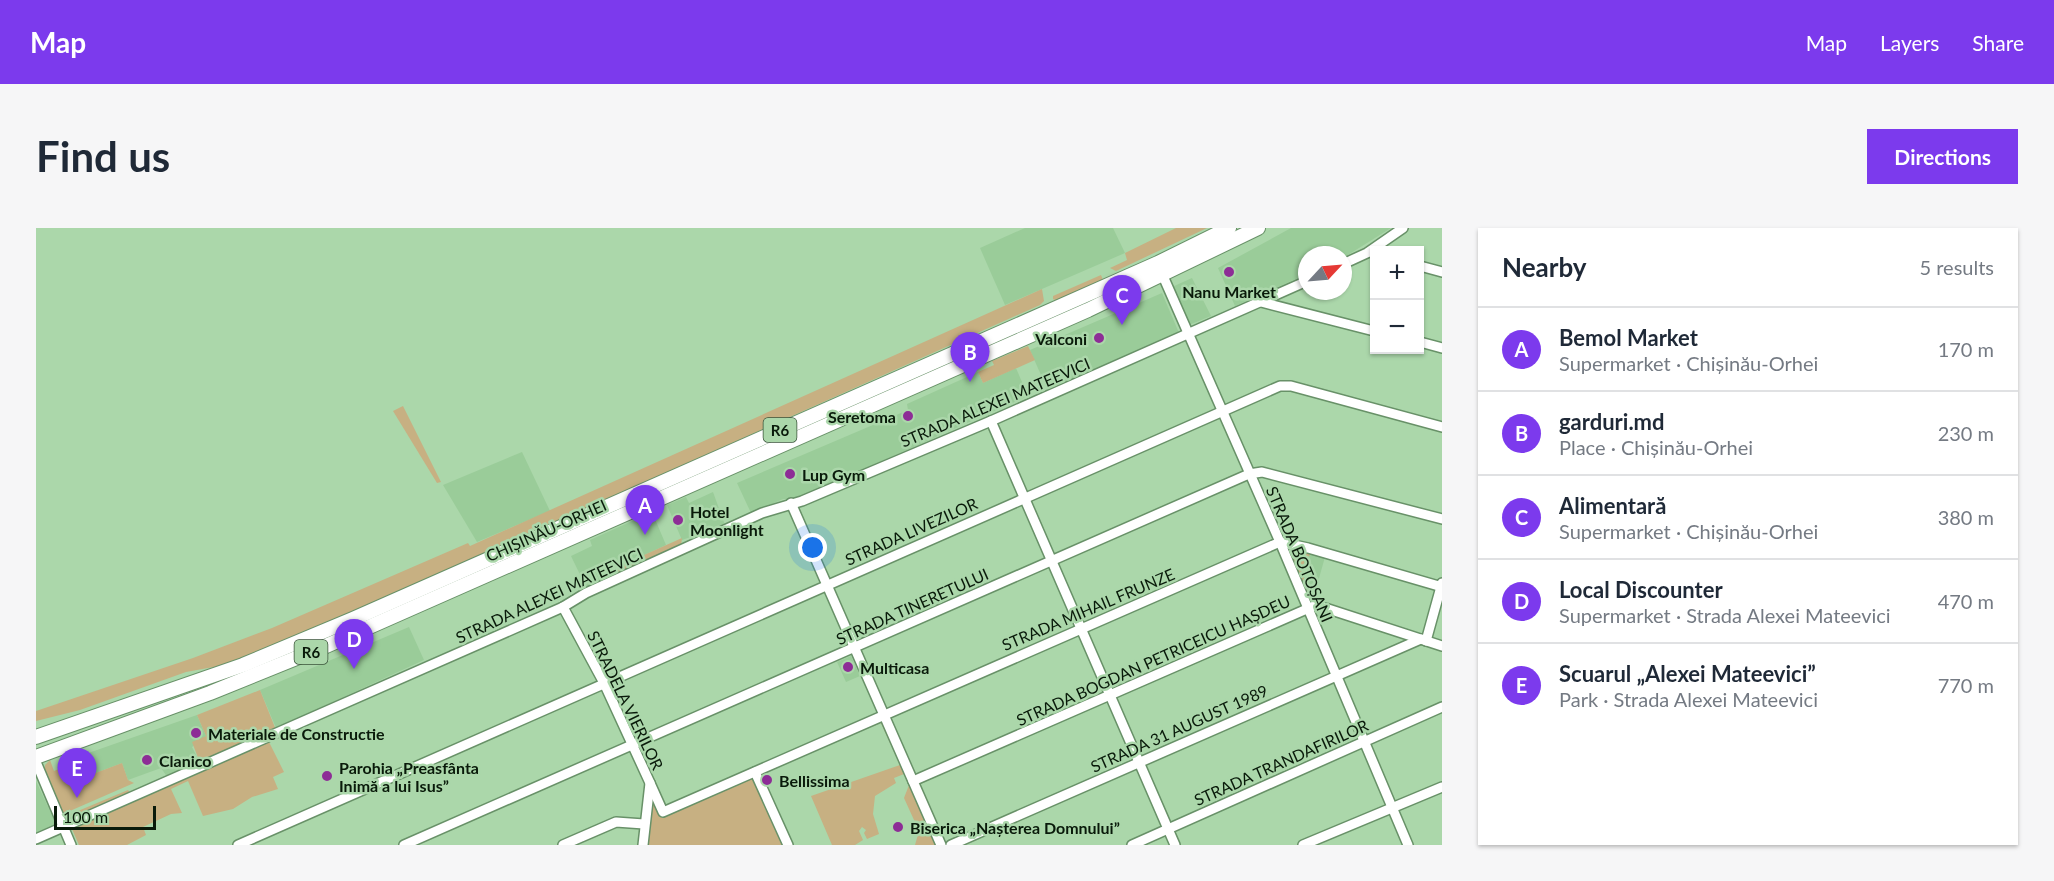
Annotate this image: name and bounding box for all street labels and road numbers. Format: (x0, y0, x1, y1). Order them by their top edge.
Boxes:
street label: STRADA ALEXEI MATEEVICI (897, 353, 1093, 451)
road number: R6 (764, 418, 796, 442)
street label: STRADA BOTOȘANI (1263, 483, 1337, 625)
street label: STRADA LIVEZILOR (842, 493, 980, 569)
street label: CHIȘINĂU-ORHEI (483, 495, 609, 565)
street label: STRADA ALEXEI MATEEVICI (452, 543, 646, 647)
street label: STRADA TINERETULUI (833, 564, 991, 648)
street label: STRADA MIHAIL FRUNZE (999, 564, 1177, 654)
street label: STRADA BOGDAN PETRICEICU HAȘDEU (1013, 591, 1293, 729)
street label: STRADELA VIERILOR (584, 628, 668, 772)
road number: R6 (294, 640, 328, 664)
street label: STRADA 31 AUGUST 1989 (1087, 680, 1271, 776)
street label: STRADA TRANDAFIRILOR (1191, 715, 1371, 809)

